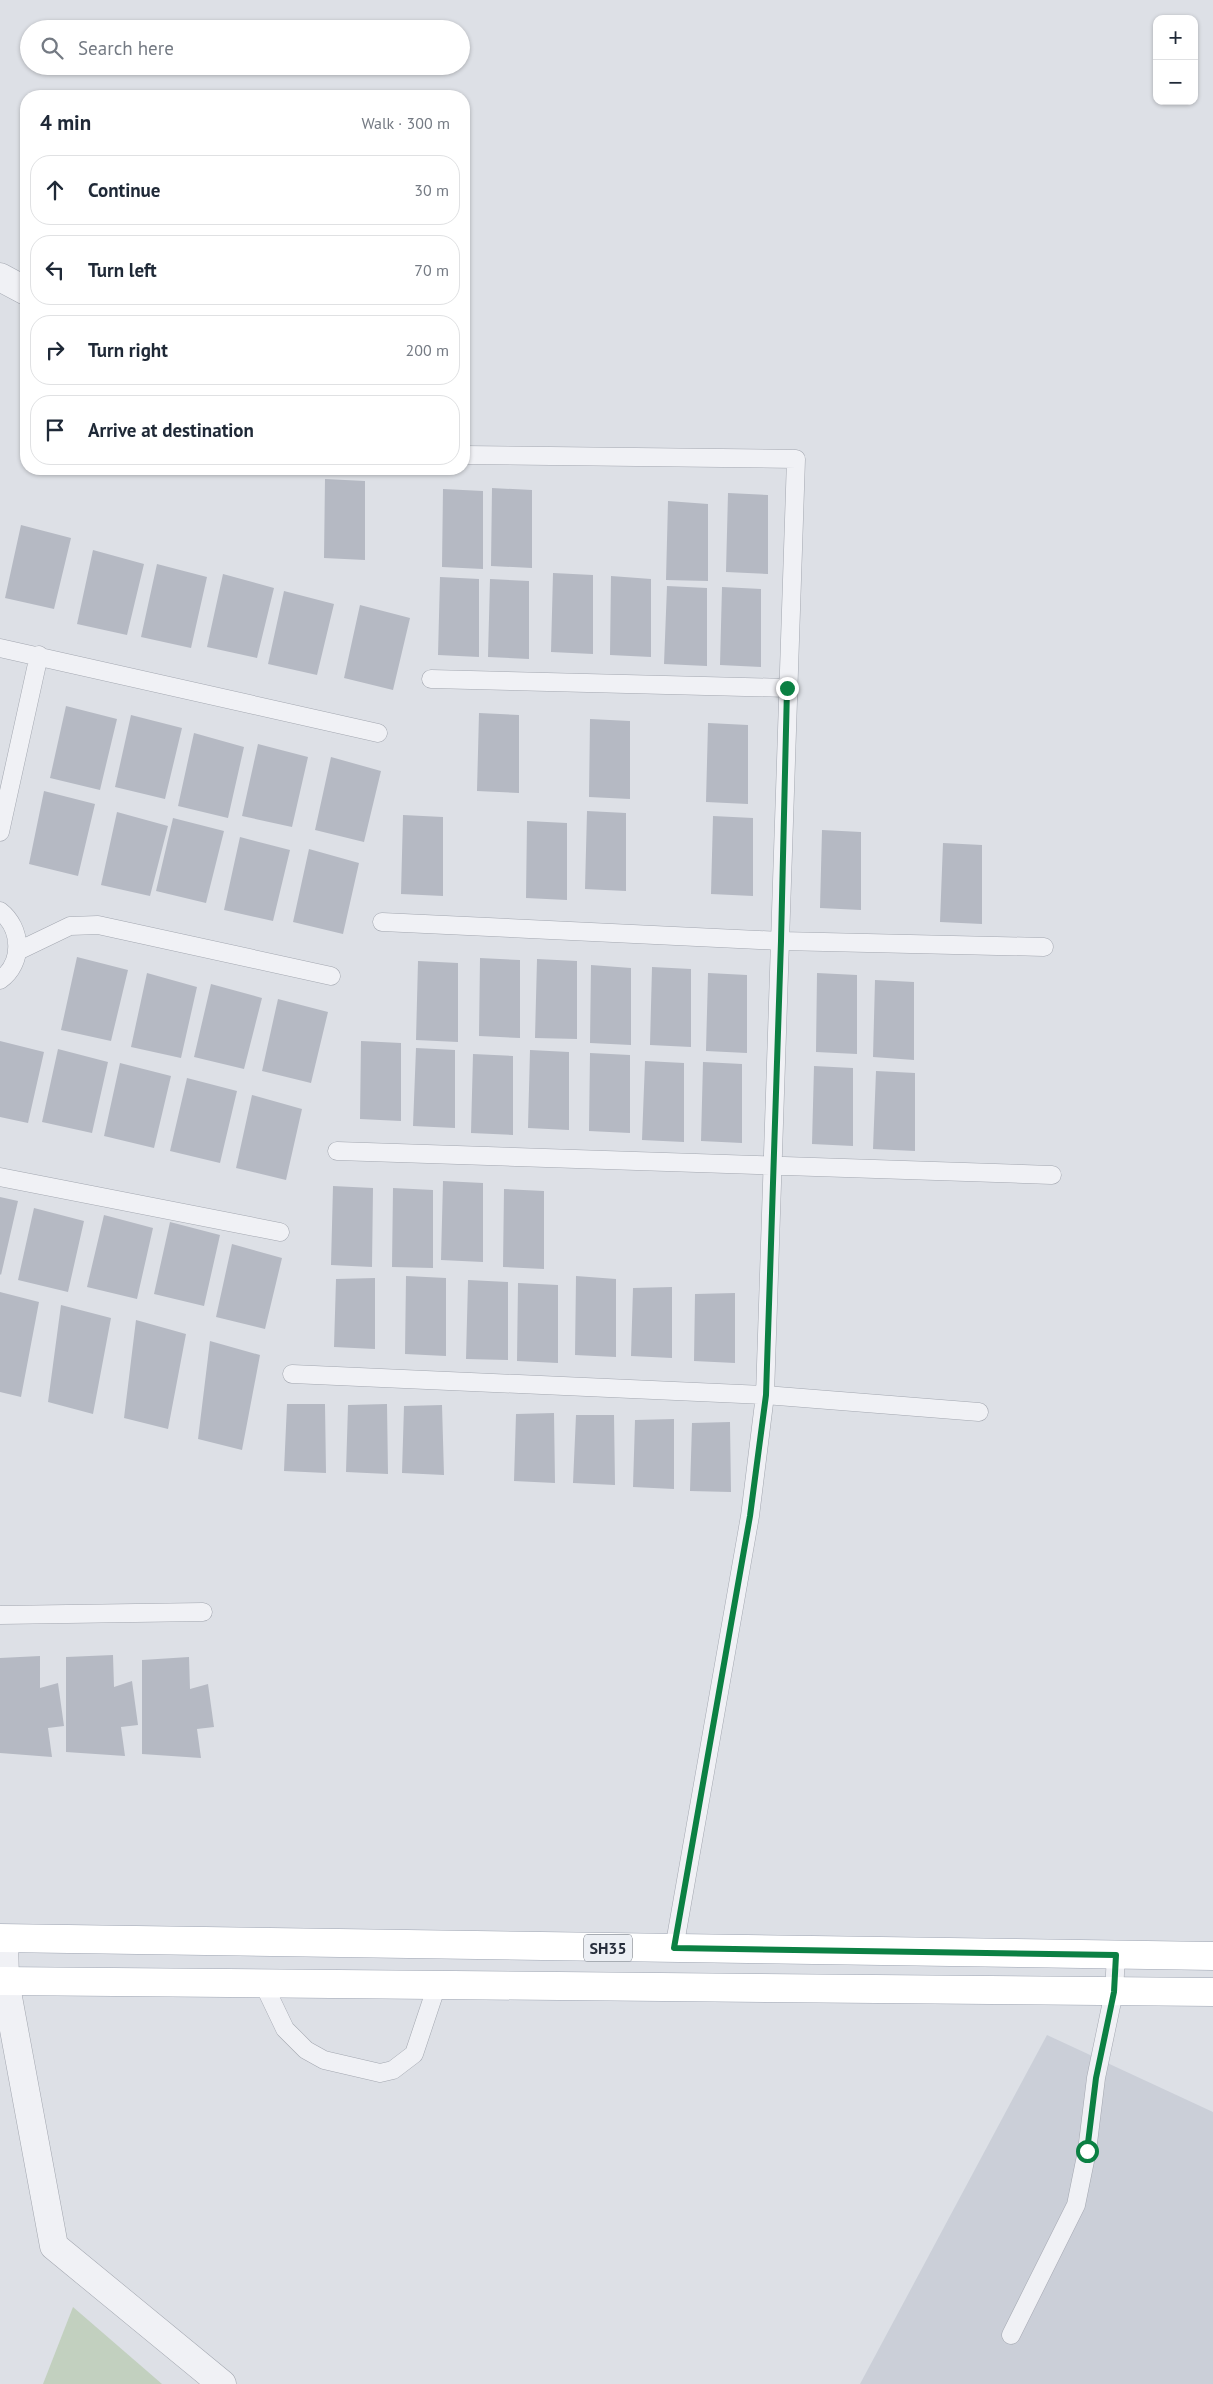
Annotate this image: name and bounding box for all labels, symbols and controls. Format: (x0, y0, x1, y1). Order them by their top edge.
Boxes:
map controls (1153, 15, 1198, 105)
button: + (1153, 15, 1198, 60)
search box (20, 20, 470, 75)
icon: search (38, 34, 66, 62)
text: Search here (78, 36, 174, 60)
button: − (1153, 60, 1198, 105)
text: 4 min (40, 109, 91, 136)
text: Walk · 300 m (361, 113, 450, 133)
icon: ahead (41, 176, 69, 204)
text: Continue (88, 178, 160, 202)
text: 30 m (414, 180, 449, 200)
icon: left (41, 256, 69, 284)
text: Turn left (88, 258, 157, 282)
text: 70 m (414, 260, 449, 280)
icon: right (41, 336, 69, 364)
text: Turn right (88, 338, 168, 362)
text: 200 m (406, 340, 449, 360)
icon: arrive (41, 416, 69, 444)
text: Arrive at destination (88, 418, 254, 442)
route end (776, 677, 799, 700)
road number: SH35 (584, 1935, 632, 1962)
route start (1076, 2140, 1099, 2163)

